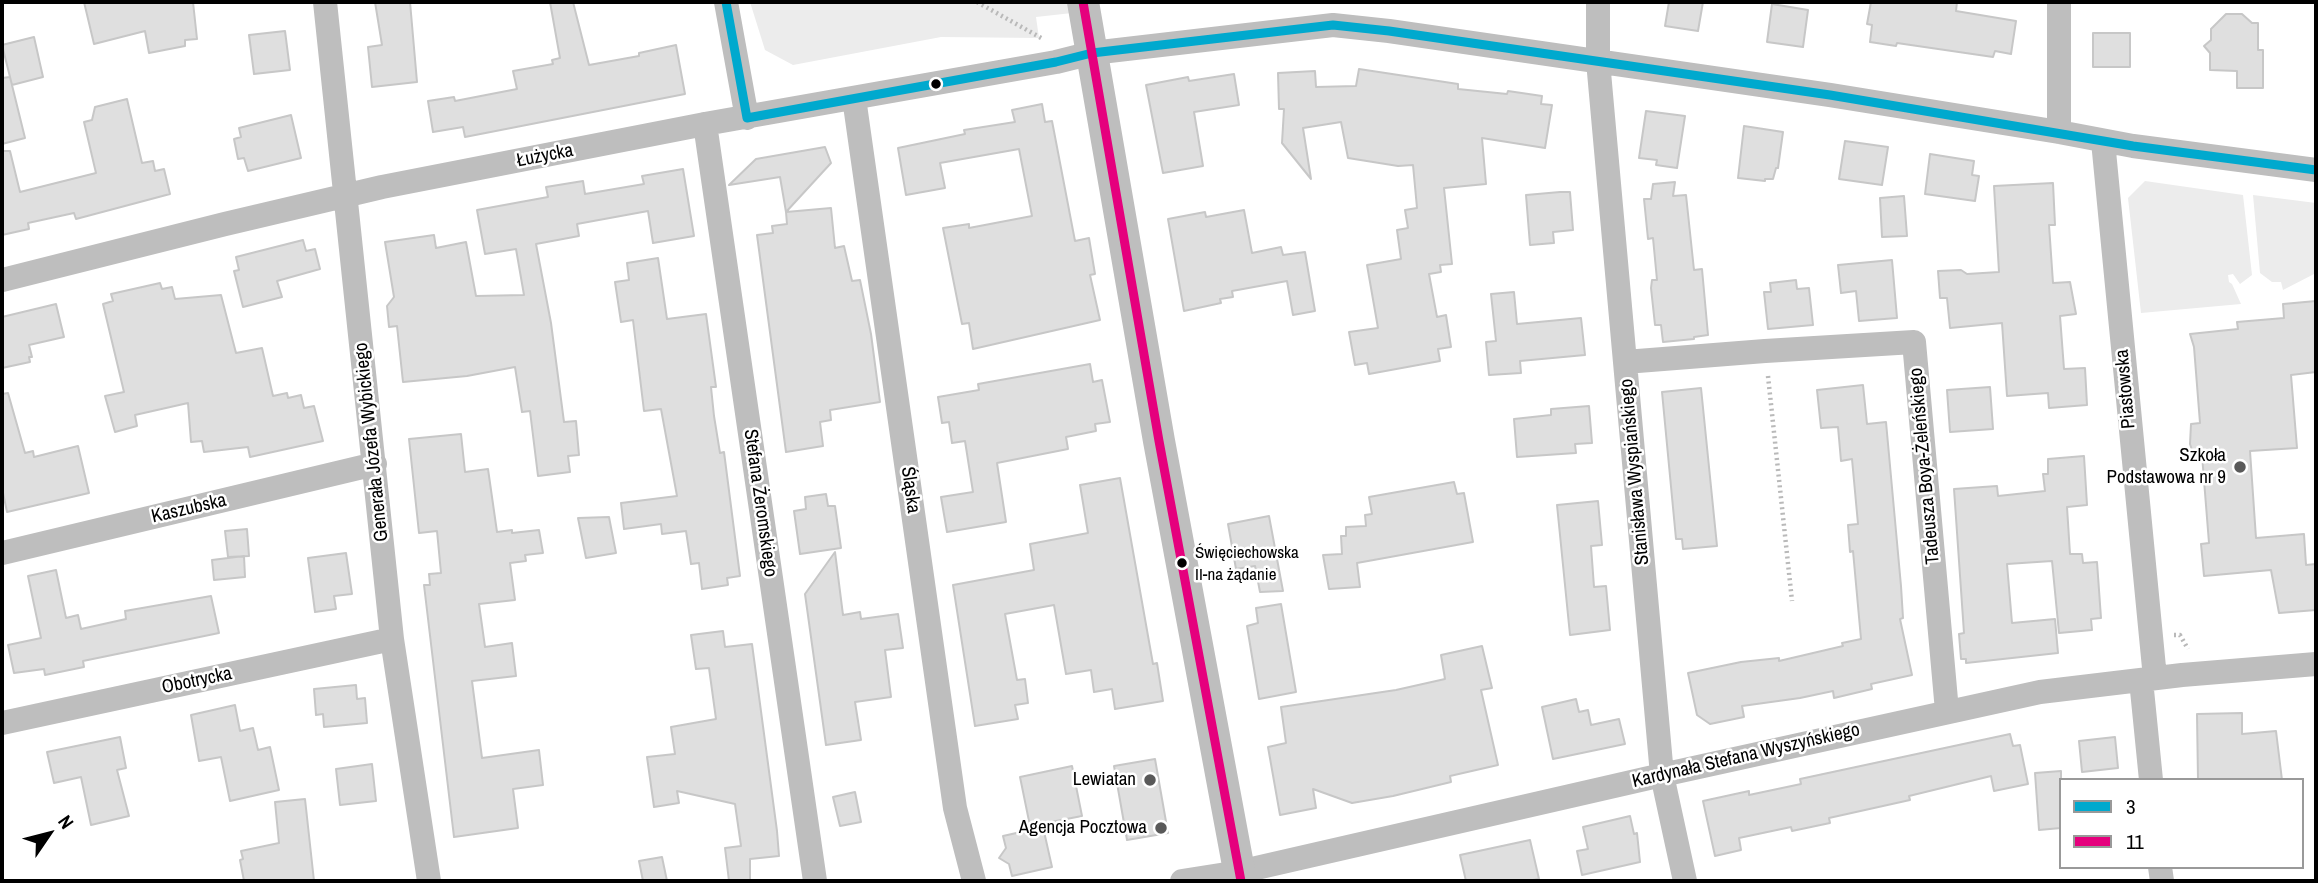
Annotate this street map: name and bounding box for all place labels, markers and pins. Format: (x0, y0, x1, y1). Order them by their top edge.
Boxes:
unlabelled marker (929, 77, 943, 91)
place label: Szkoła Podstawowa nr 9 (2106, 445, 2226, 489)
marker: Szkoła Podstawowa nr 9 (2232, 459, 2248, 475)
place label: Święciechowska II-na żądanie (1195, 543, 1299, 583)
marker: Święciechowska II-na żądanie (1175, 556, 1189, 570)
place label: Lewiatan (1073, 769, 1136, 791)
marker: Lewiatan (1142, 772, 1158, 788)
place label: Agencja Pocztowa (1019, 817, 1147, 839)
marker: Agencja Pocztowa (1153, 820, 1169, 836)

